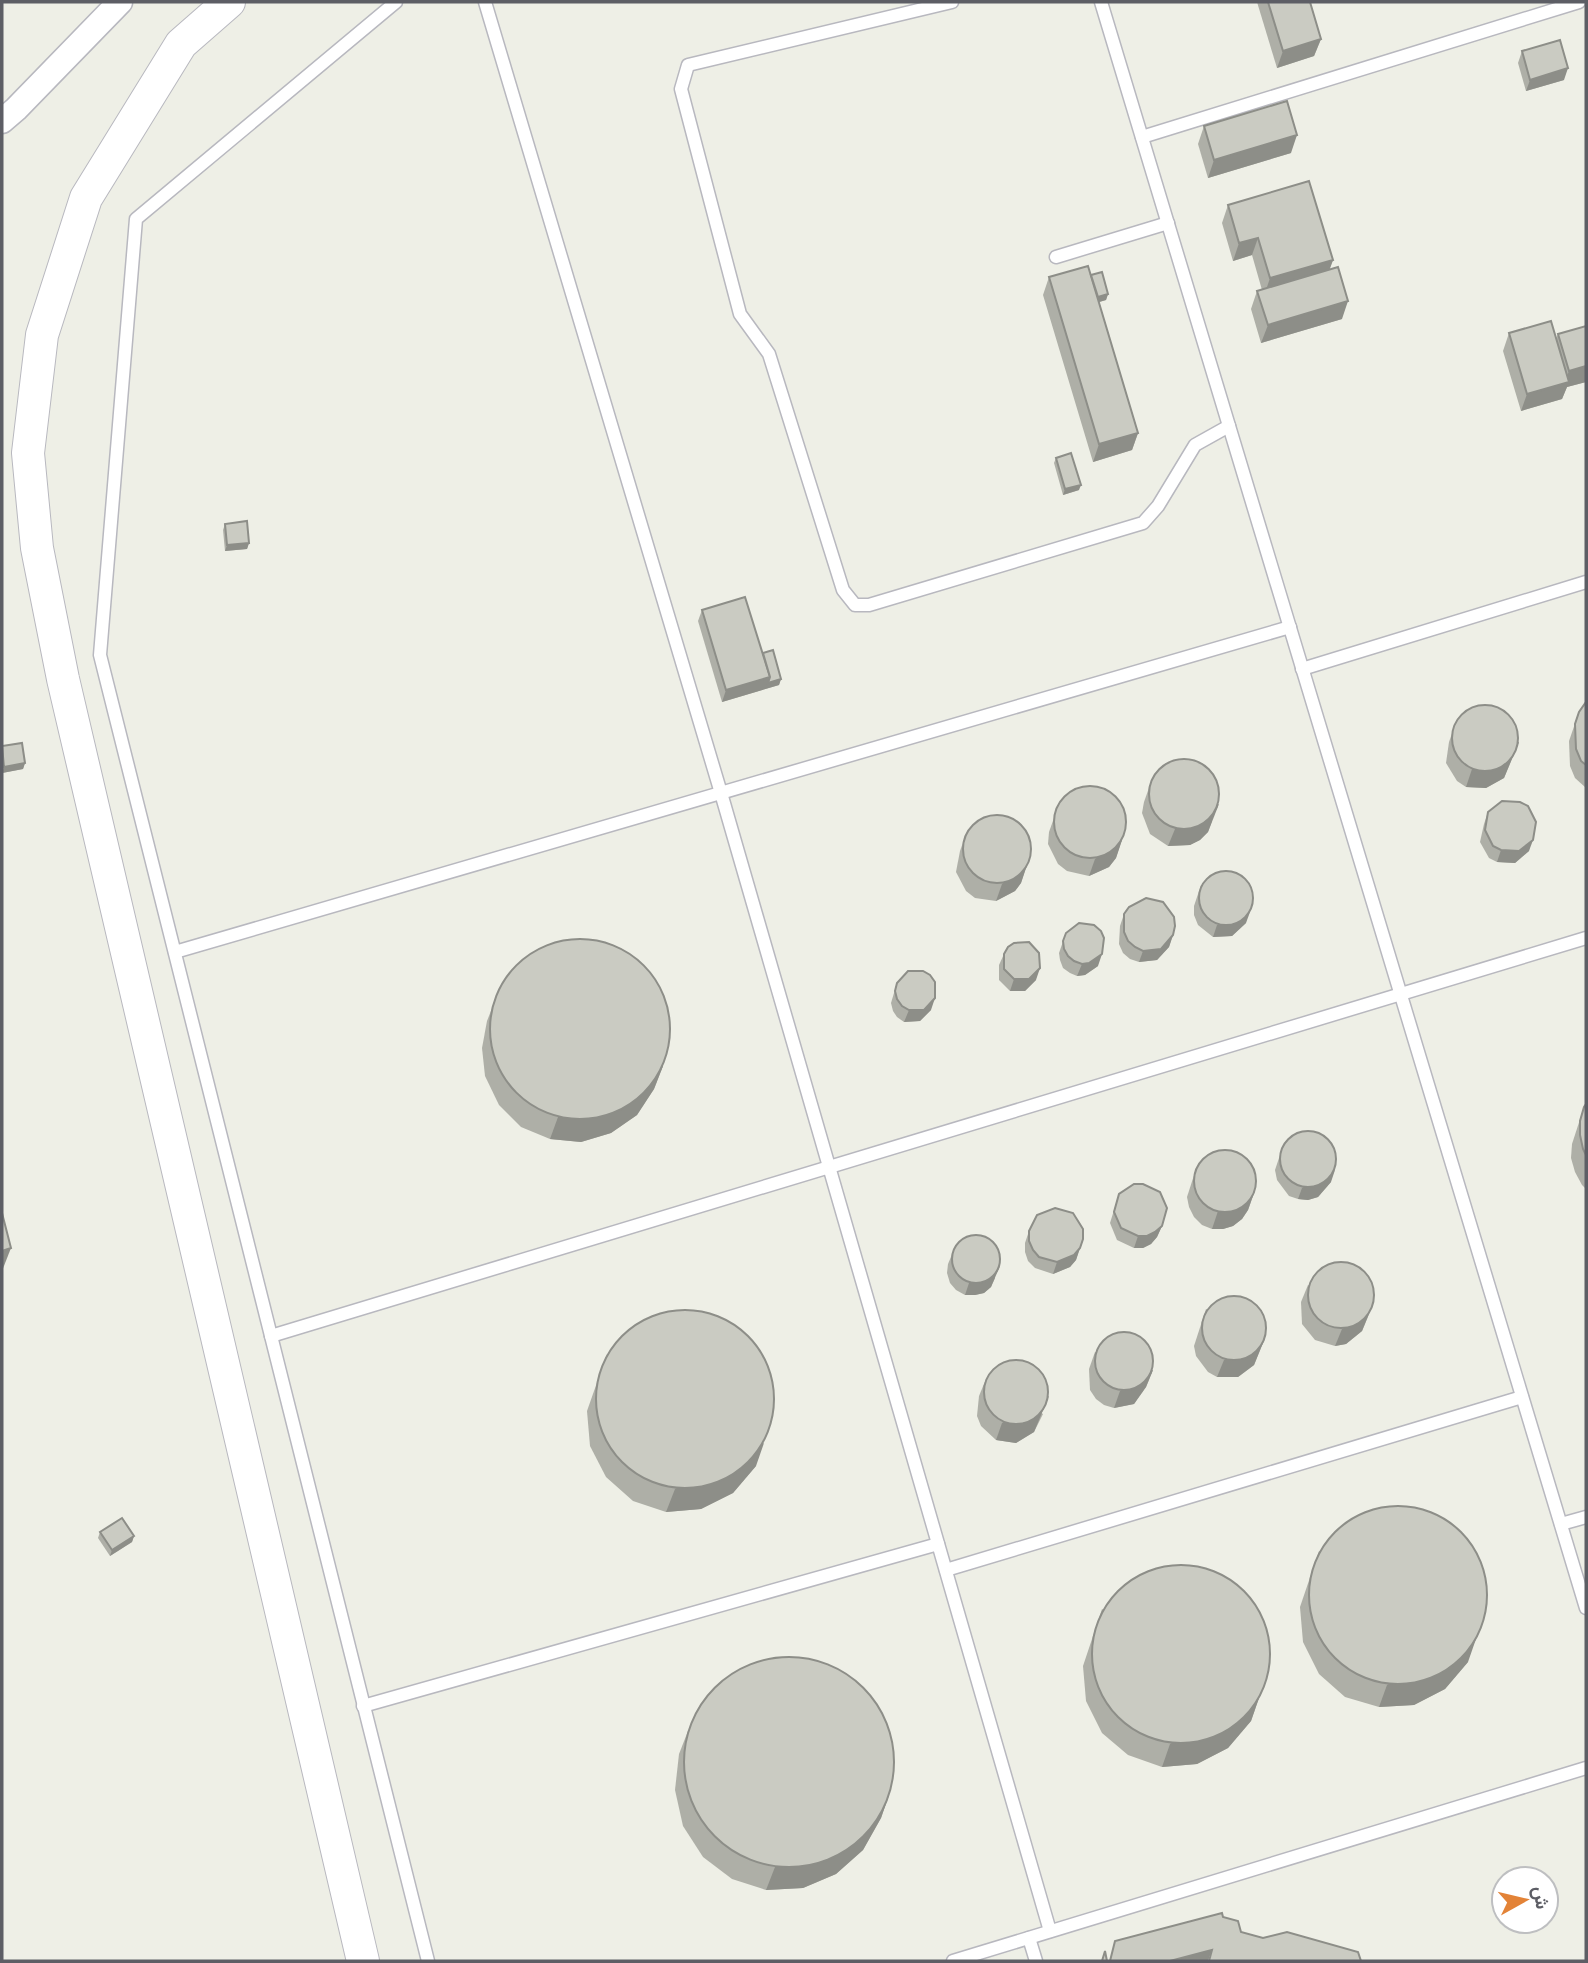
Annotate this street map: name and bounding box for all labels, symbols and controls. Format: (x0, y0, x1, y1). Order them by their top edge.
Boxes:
north arrow (1490, 1865, 1560, 1935)
text: ش (1526, 1885, 1556, 1911)

